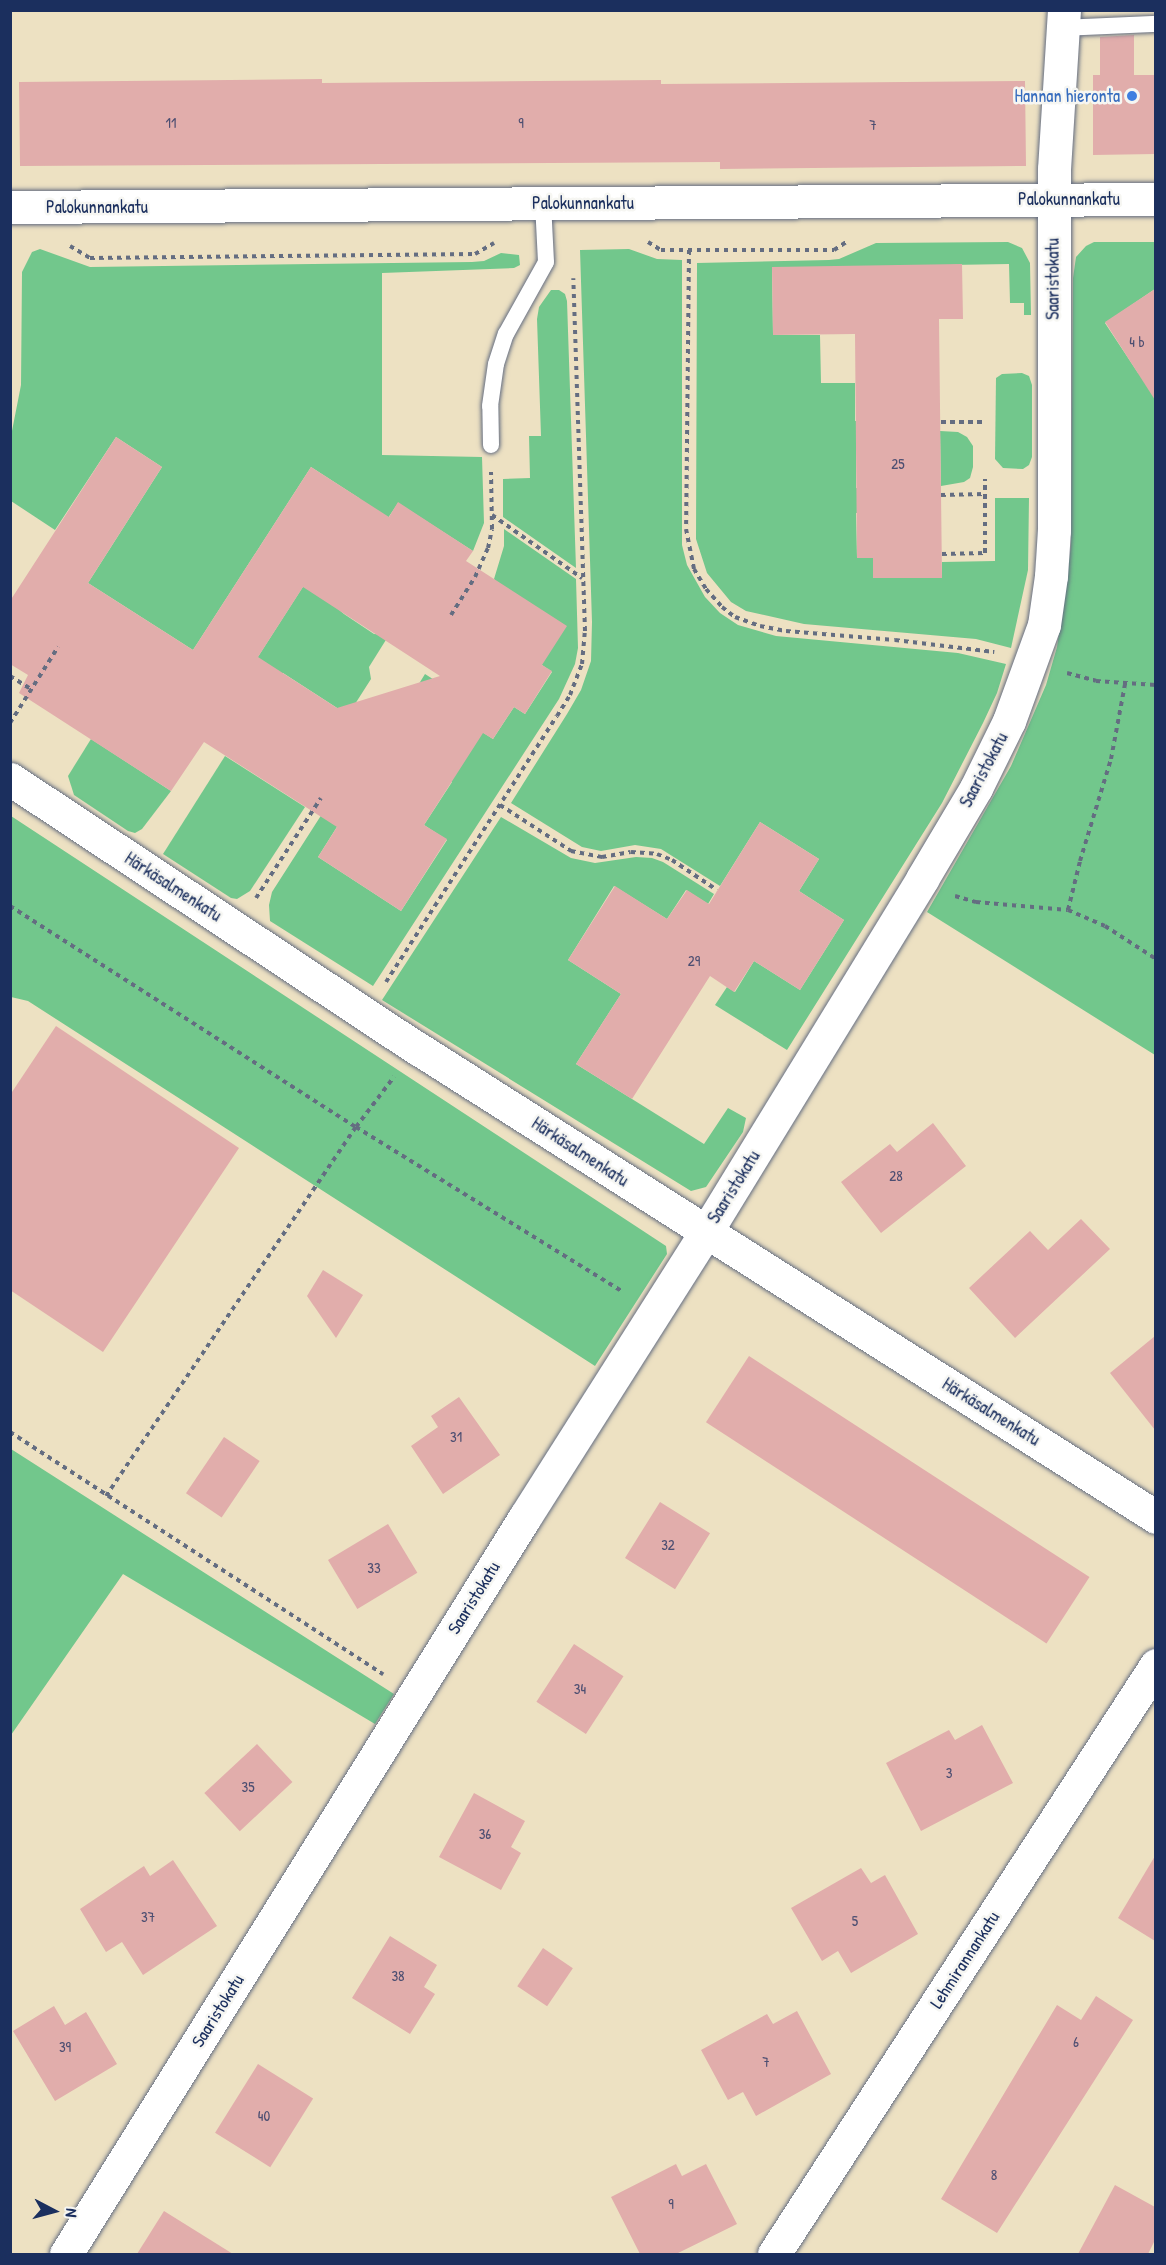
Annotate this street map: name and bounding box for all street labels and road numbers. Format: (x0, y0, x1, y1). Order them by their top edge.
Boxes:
street label: Palokunnankatu (1018, 188, 1120, 210)
street label: Palokunnankatu (532, 192, 634, 214)
street label: Palokunnankatu (46, 196, 148, 218)
street label: Saaristokatu (1042, 238, 1064, 320)
street label: Saaristokatu (955, 729, 1013, 811)
street label: Härkäsalmenkatu (121, 848, 225, 926)
street label: Härkäsalmenkatu (528, 1113, 632, 1191)
street label: Saaristokatu (703, 1147, 765, 1227)
street label: Härkäsalmenkatu (938, 1373, 1044, 1451)
street label: Saaristokatu (443, 1558, 505, 1638)
street label: Lehmirannankatu (926, 1908, 1004, 2012)
street label: Saaristokatu (187, 1971, 249, 2051)

